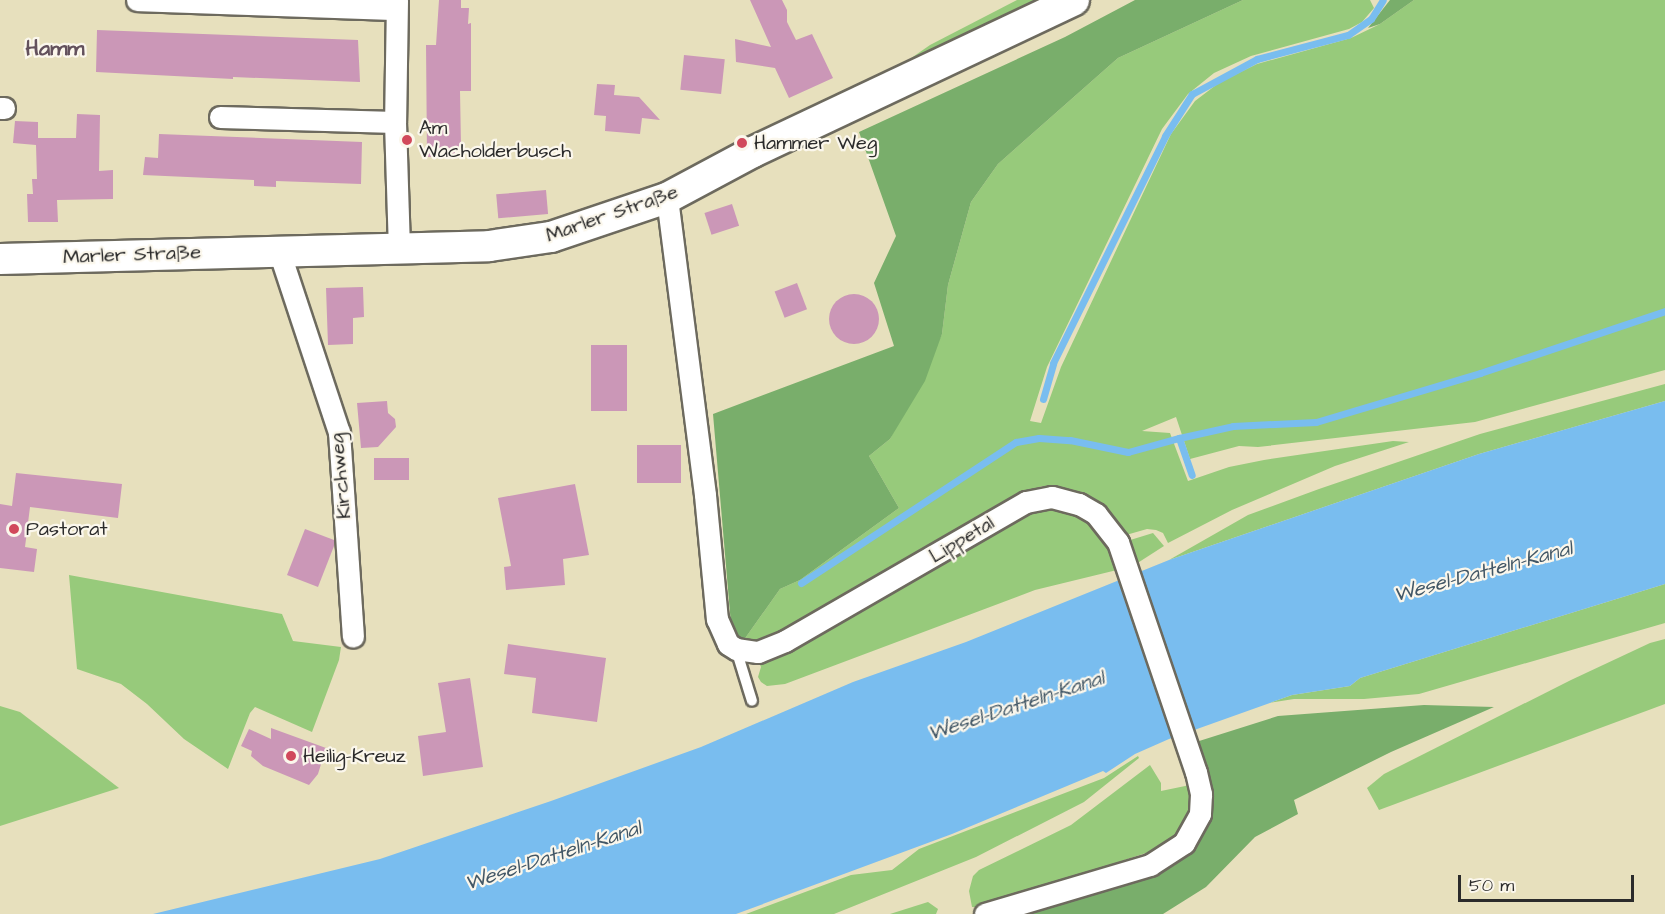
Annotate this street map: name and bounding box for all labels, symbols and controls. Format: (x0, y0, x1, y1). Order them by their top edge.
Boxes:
district label: Hamm (26, 36, 84, 62)
place label: Am Wacholderbusch (419, 116, 571, 163)
place label: Hammer Weg (754, 131, 877, 155)
marker: Am Wacholderbusch (400, 133, 414, 147)
marker: Hammer Weg (735, 136, 749, 150)
street label: Marler Straße (543, 180, 681, 248)
street label: Marler Straße (63, 241, 201, 269)
street label: Kirchweg (325, 432, 357, 520)
street label: Lippetal (925, 511, 999, 569)
place label: Pastorat (26, 517, 108, 541)
marker: Pastorat (7, 522, 21, 536)
water label: Wesel-Datteln-Kanal (1391, 536, 1575, 608)
water label: Wesel-Datteln-Kanal (925, 666, 1107, 746)
place label: Heilig-Kreuz (303, 744, 406, 768)
marker: Heilig-Kreuz (284, 749, 298, 763)
water label: Wesel-Datteln-Kanal (462, 816, 644, 896)
scale bar (1461, 863, 1636, 901)
text: 50 m (1469, 873, 1514, 898)

